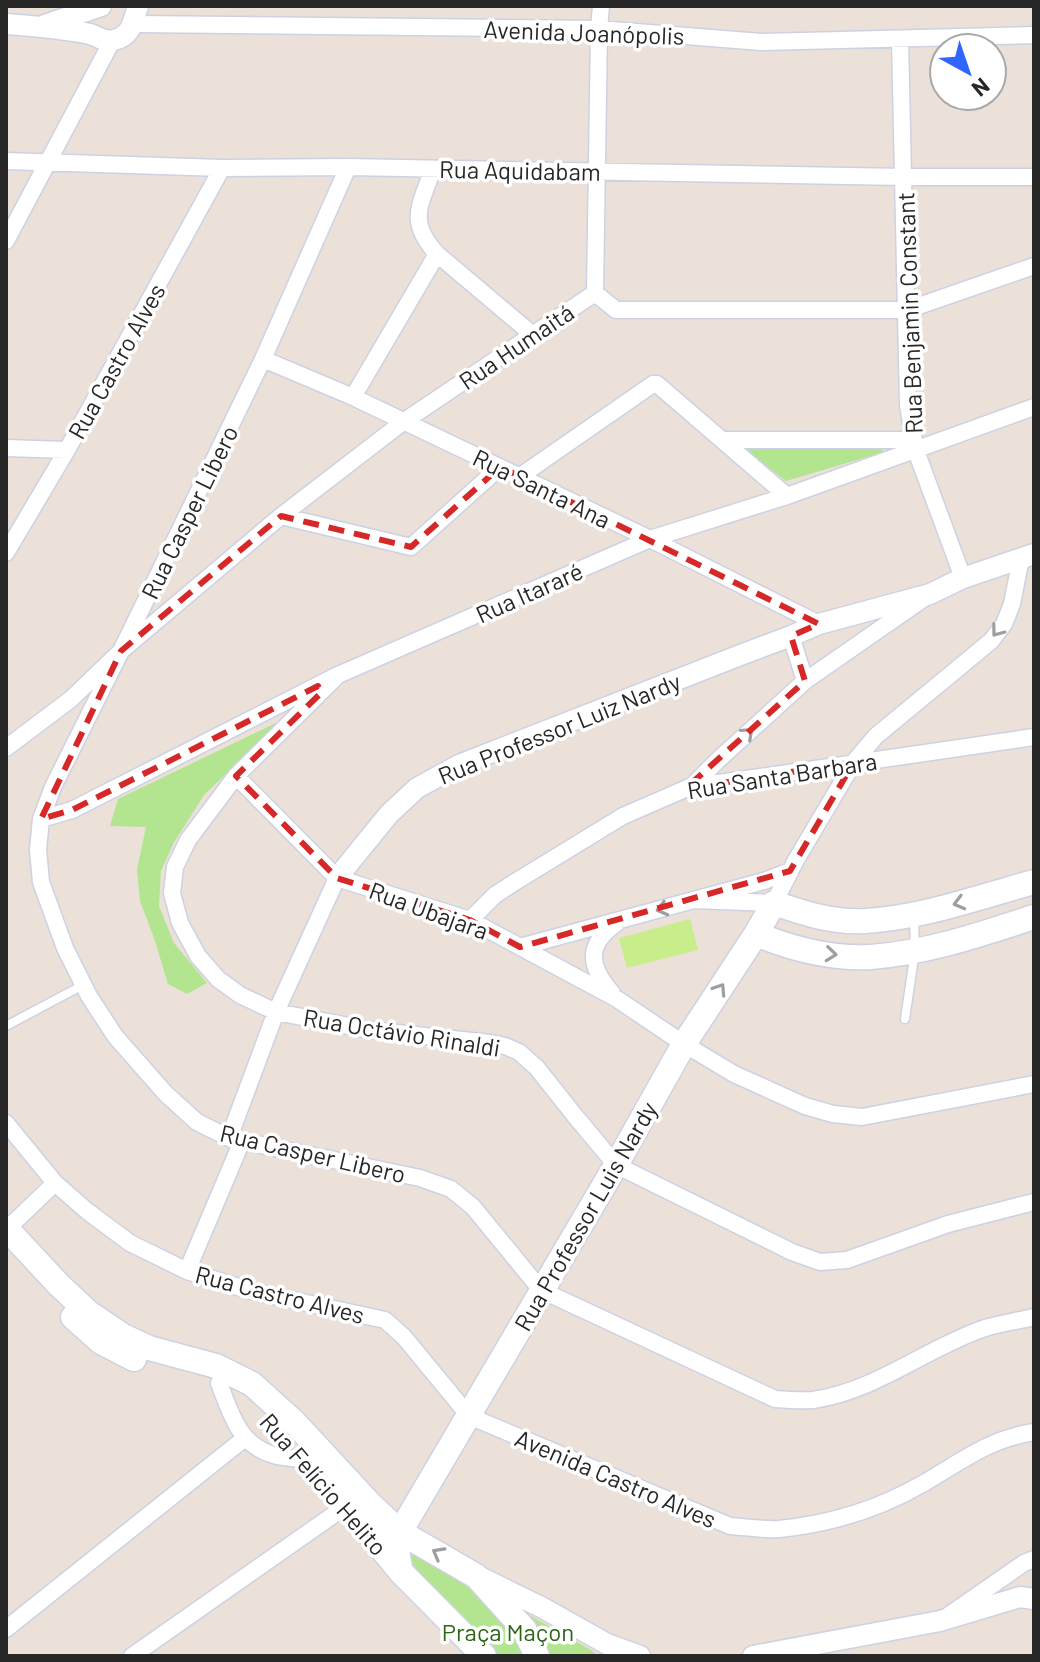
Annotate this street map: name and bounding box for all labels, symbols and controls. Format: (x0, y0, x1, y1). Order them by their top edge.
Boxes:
street label: Avenida Joanópolis (483, 14, 685, 50)
north arrow (928, 32, 1008, 112)
text: N (968, 73, 995, 103)
street label: Rua Aquidabam (439, 154, 601, 186)
street label: Rua Benjamin Constant (890, 192, 928, 434)
street label: Rua Castro Alves (61, 278, 171, 444)
street label: Rua Humaitá (453, 297, 579, 395)
street label: Rua Casper Libero (134, 421, 244, 603)
street label: Rua Santa Ana (469, 442, 615, 534)
street label: Rua Itararé (471, 556, 587, 628)
one-way arrow (993, 622, 1007, 637)
street label: Rua Professor Luiz Nardy (433, 666, 685, 790)
one-way arrow (738, 728, 753, 743)
street label: Rua Santa Barbara (685, 746, 879, 804)
street label: Rua Ubajara (365, 875, 493, 945)
one-way arrow (952, 893, 966, 910)
one-way arrow (655, 899, 669, 916)
one-way arrow (825, 946, 838, 963)
one-way arrow (710, 983, 725, 997)
street label: Rua Octávio Rinaldi (301, 1002, 503, 1062)
street label: Rua Professor Luis Nardy (507, 1096, 663, 1336)
street label: Rua Casper Libero (217, 1118, 409, 1188)
street label: Rua Castro Alves (192, 1259, 368, 1329)
street label: Rua Felício Helito (254, 1407, 394, 1561)
street label: Avenida Castro Alves (511, 1423, 721, 1533)
one-way arrow (432, 1548, 446, 1563)
park label: Praça Maçon (442, 1617, 574, 1646)

